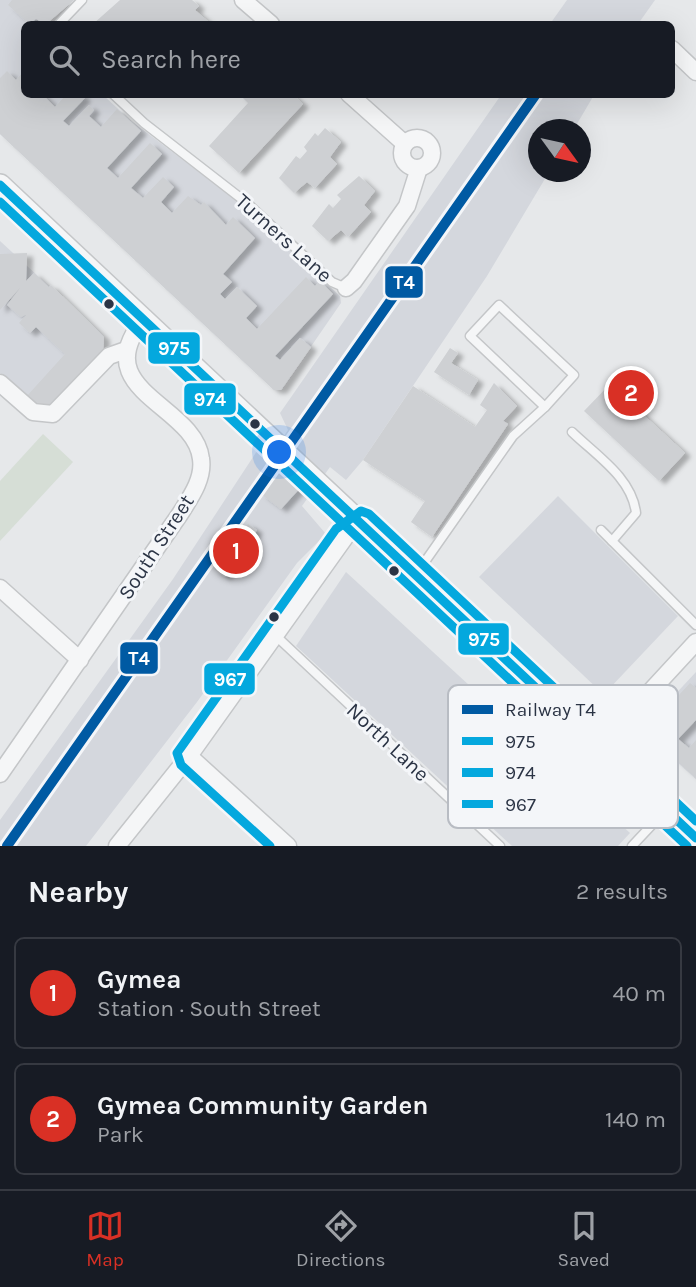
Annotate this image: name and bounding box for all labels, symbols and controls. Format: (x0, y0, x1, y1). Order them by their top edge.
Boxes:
search box (21, 21, 675, 98)
icon: search (45, 41, 83, 79)
text: Search here (101, 44, 241, 75)
north arrow (528, 119, 591, 182)
street label: Turners Lane (231, 189, 337, 287)
line badge: T4 (384, 265, 424, 299)
text: T4 (393, 272, 415, 294)
unlabelled marker (102, 297, 116, 311)
line badge: 975 (147, 331, 201, 365)
text: 975 (158, 338, 190, 360)
pin: 2 (608, 367, 654, 419)
line badge: 974 (183, 382, 237, 416)
text: 974 (194, 389, 227, 411)
unlabelled marker (248, 417, 262, 431)
your location (262, 435, 296, 469)
street label: South Street (113, 490, 199, 604)
pin: 1 (213, 525, 259, 577)
unlabelled marker (387, 564, 401, 578)
unlabelled marker (267, 610, 281, 624)
line badge: 975 (457, 622, 510, 656)
text: 975 (468, 629, 500, 651)
line badge: T4 (119, 641, 159, 675)
text: T4 (128, 648, 150, 670)
line badge: 967 (203, 662, 256, 696)
text: 967 (214, 669, 247, 691)
legend (448, 685, 678, 828)
street label: North Lane (342, 698, 434, 786)
text: Railway T4 (505, 699, 596, 721)
text: 975 (505, 731, 536, 753)
text: 974 (505, 762, 536, 784)
text: 967 (505, 794, 536, 816)
text: Nearby (28, 874, 128, 910)
text: 2 results (576, 878, 668, 905)
text: Gymea (97, 964, 181, 995)
text: 1 (49, 980, 57, 1007)
text: 40 m (613, 980, 666, 1007)
text: Station · South Street (97, 995, 321, 1022)
text: Gymea Community Garden (97, 1090, 428, 1121)
text: 2 (46, 1106, 60, 1133)
text: 140 m (605, 1106, 666, 1133)
text: Park (97, 1121, 144, 1148)
tab: Map (86, 1207, 124, 1271)
tab: Directions (296, 1207, 385, 1271)
tab: Saved (557, 1207, 610, 1271)

